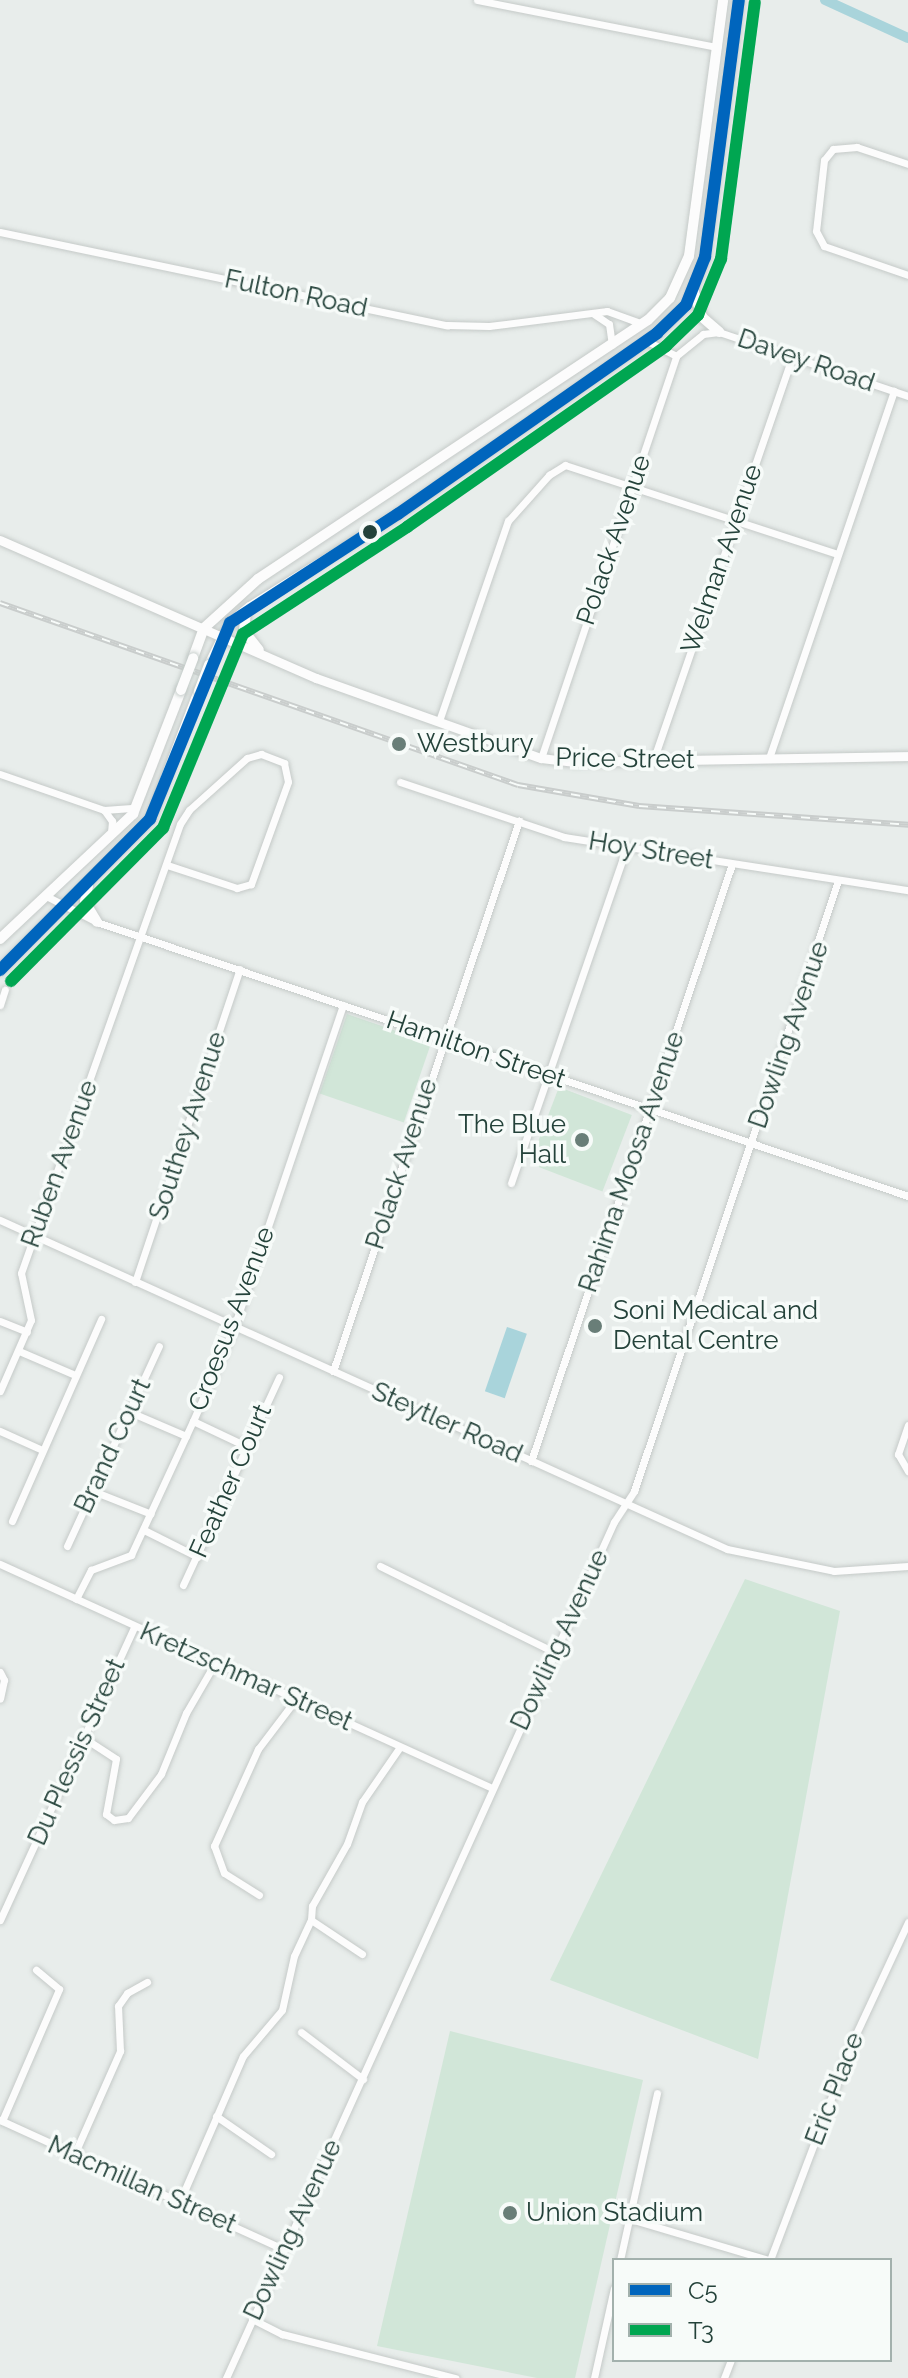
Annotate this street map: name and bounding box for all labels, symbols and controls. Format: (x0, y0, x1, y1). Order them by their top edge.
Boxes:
street label: Fulton Road (222, 264, 370, 324)
street label: Davey Road (733, 323, 879, 399)
street label: Polack Avenue (570, 451, 658, 629)
street label: Welman Avenue (675, 460, 769, 658)
unlabelled marker (362, 524, 378, 540)
place label: Westbury (417, 728, 534, 760)
marker: Westbury (388, 733, 410, 755)
street label: Price Street (555, 742, 695, 776)
street label: Hoy Street (586, 826, 716, 876)
street label: Dowling Avenue (742, 937, 836, 1133)
street label: Hamilton Street (382, 1005, 570, 1095)
street label: Southey Avenue (143, 1027, 233, 1225)
street label: Rahima Moosa Avenue (573, 1027, 691, 1297)
street label: Polack Avenue (360, 1074, 444, 1254)
street label: Ruben Avenue (15, 1076, 105, 1252)
place label: The Blue Hall (458, 1109, 566, 1170)
marker: The Blue Hall (573, 1131, 591, 1149)
street label: Croesus Avenue (182, 1222, 282, 1416)
place label: Soni Medical and Dental Centre (613, 1295, 819, 1356)
marker: Soni Medical and Dental Centre (584, 1315, 606, 1337)
street label: Brand Court (68, 1374, 158, 1518)
street label: Steytler Road (367, 1376, 527, 1470)
street label: Feather Court (183, 1399, 279, 1563)
street label: Dowling Avenue (504, 1544, 616, 1736)
street label: Kretzschmar Street (135, 1616, 357, 1738)
street label: Du Plessis Street (22, 1654, 132, 1850)
street label: Eric Place (799, 2028, 871, 2150)
street label: Macmillan Street (43, 2129, 241, 2241)
street label: Dowling Avenue (237, 2134, 349, 2326)
place label: Union Stadium (526, 2197, 703, 2229)
marker: Union Stadium (501, 2204, 519, 2222)
legend (612, 2258, 892, 2362)
text: C5 (688, 2276, 718, 2305)
text: T3 (688, 2316, 714, 2345)

